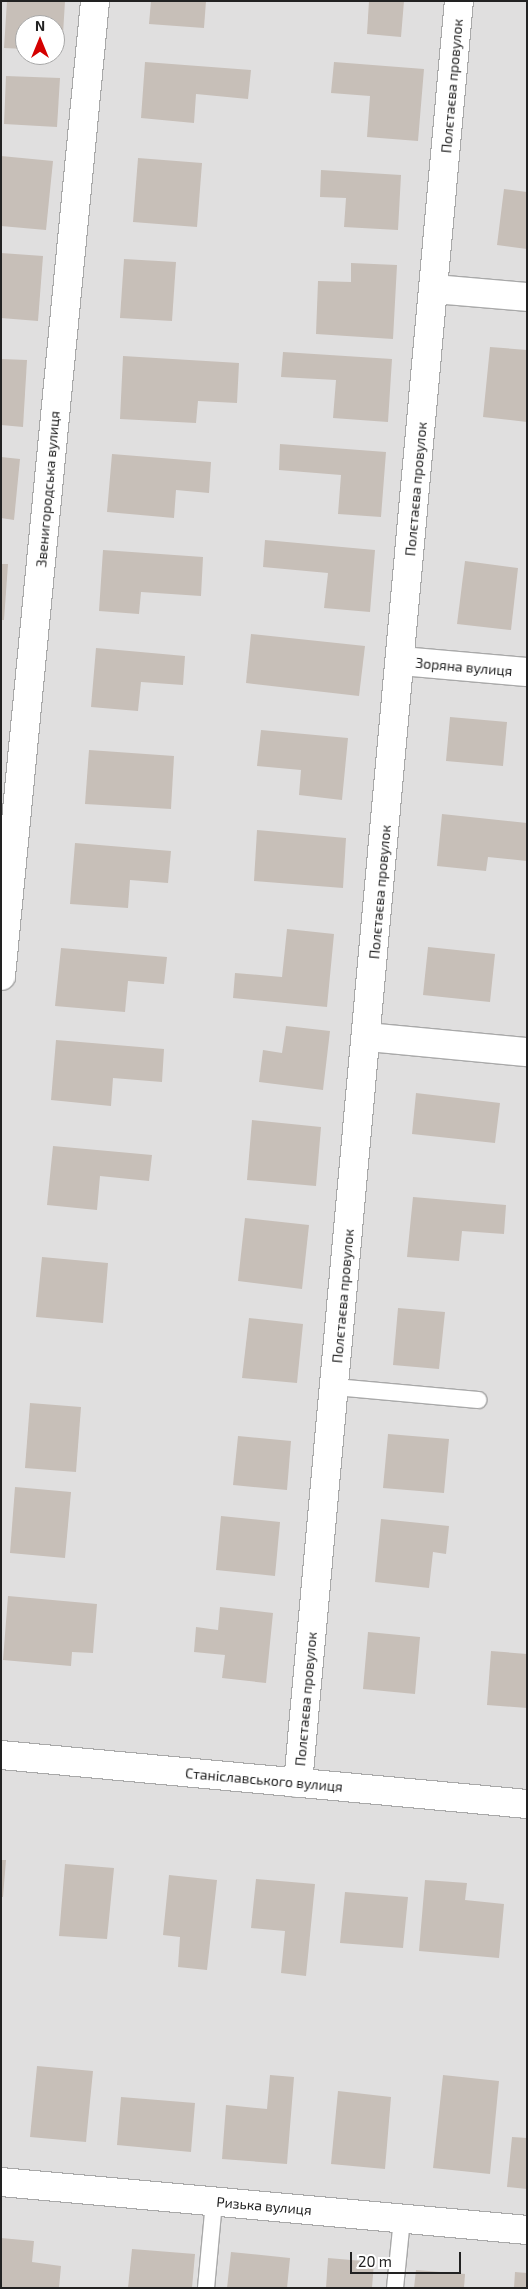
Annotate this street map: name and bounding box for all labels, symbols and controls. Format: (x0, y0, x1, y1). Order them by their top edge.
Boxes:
north arrow (15, 15, 65, 65)
text: N (35, 17, 45, 34)
street label: Полєтаєва провулок (438, 18, 466, 154)
street label: Звенигородська вулиця (33, 410, 63, 568)
street label: Полєтаєва провулок (402, 421, 430, 557)
street label: Зоряна вулиця (415, 654, 513, 680)
street label: Полєтаєва провулок (366, 824, 394, 960)
street label: Полєтаєва провулок (329, 1228, 357, 1364)
street label: Полєтаєва провулок (292, 1631, 320, 1767)
street label: Станіславського вулиця (185, 1765, 343, 1795)
street label: Ризька вулиця (216, 2193, 312, 2219)
scale bar (353, 2242, 464, 2274)
text: 20 m (358, 2252, 392, 2270)

